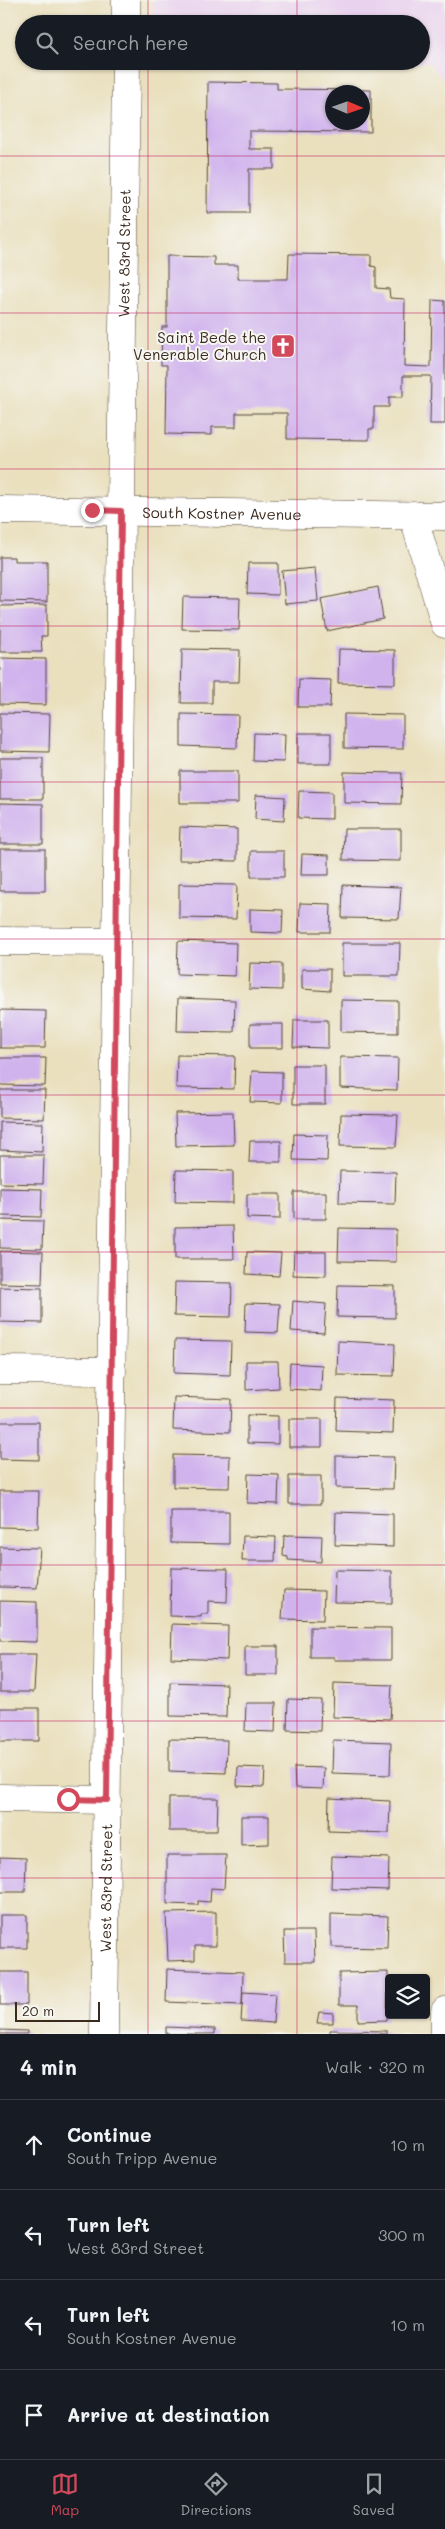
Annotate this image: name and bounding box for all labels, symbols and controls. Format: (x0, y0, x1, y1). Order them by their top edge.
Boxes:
search box (15, 15, 430, 70)
icon: search (33, 29, 61, 57)
text: Search here (73, 30, 189, 55)
north arrow (325, 85, 370, 130)
street label: West 83rd Street (113, 189, 135, 318)
place label: Saint Bede the Venerable Church (133, 327, 266, 364)
church icon: Saint Bede the Venerable Church (270, 333, 296, 359)
route end (81, 499, 104, 522)
street label: South Kostner Avenue (142, 502, 302, 524)
route start (57, 1788, 80, 1811)
street label: West 83rd Street (95, 1824, 116, 1952)
map controls (385, 1974, 430, 2019)
button: layers (385, 1974, 430, 2019)
scale bar (15, 1999, 100, 2022)
text: 20 m (22, 2001, 54, 2020)
text: 4 min (20, 2053, 77, 2080)
text: Walk · 320 m (325, 2056, 425, 2077)
text: Continue (67, 2122, 152, 2147)
icon: ahead (20, 2131, 48, 2159)
text: 10 m (390, 2134, 425, 2155)
text: South Tripp Avenue (67, 2147, 218, 2168)
text: Turn left (67, 2212, 150, 2237)
icon: left (20, 2221, 48, 2249)
text: 300 m (378, 2224, 425, 2245)
text: West 83rd Street (67, 2237, 204, 2258)
text: Turn left (67, 2302, 150, 2327)
icon: left (20, 2311, 48, 2339)
text: 10 m (390, 2314, 425, 2335)
text: South Kostner Avenue (67, 2327, 237, 2348)
icon: arrive (20, 2401, 48, 2429)
text: Arrive at destination (67, 2402, 270, 2427)
tab: Map (51, 2470, 79, 2519)
tab: Directions (180, 2470, 252, 2519)
tab: Saved (353, 2470, 394, 2519)

